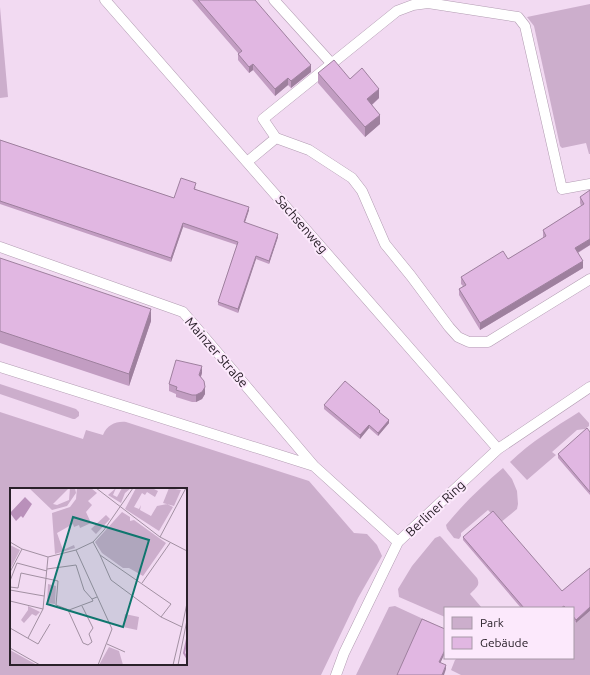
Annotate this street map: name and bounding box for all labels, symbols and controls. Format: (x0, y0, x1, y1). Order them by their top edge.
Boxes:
street label: Sachsenweg (273, 192, 331, 256)
street label: Mainzer Straße (183, 314, 251, 390)
street label: Berliner Ring (403, 477, 467, 539)
inset map (10, 488, 187, 665)
legend (444, 607, 574, 659)
text: Park (480, 616, 504, 629)
text: Gebäude (480, 636, 528, 649)

